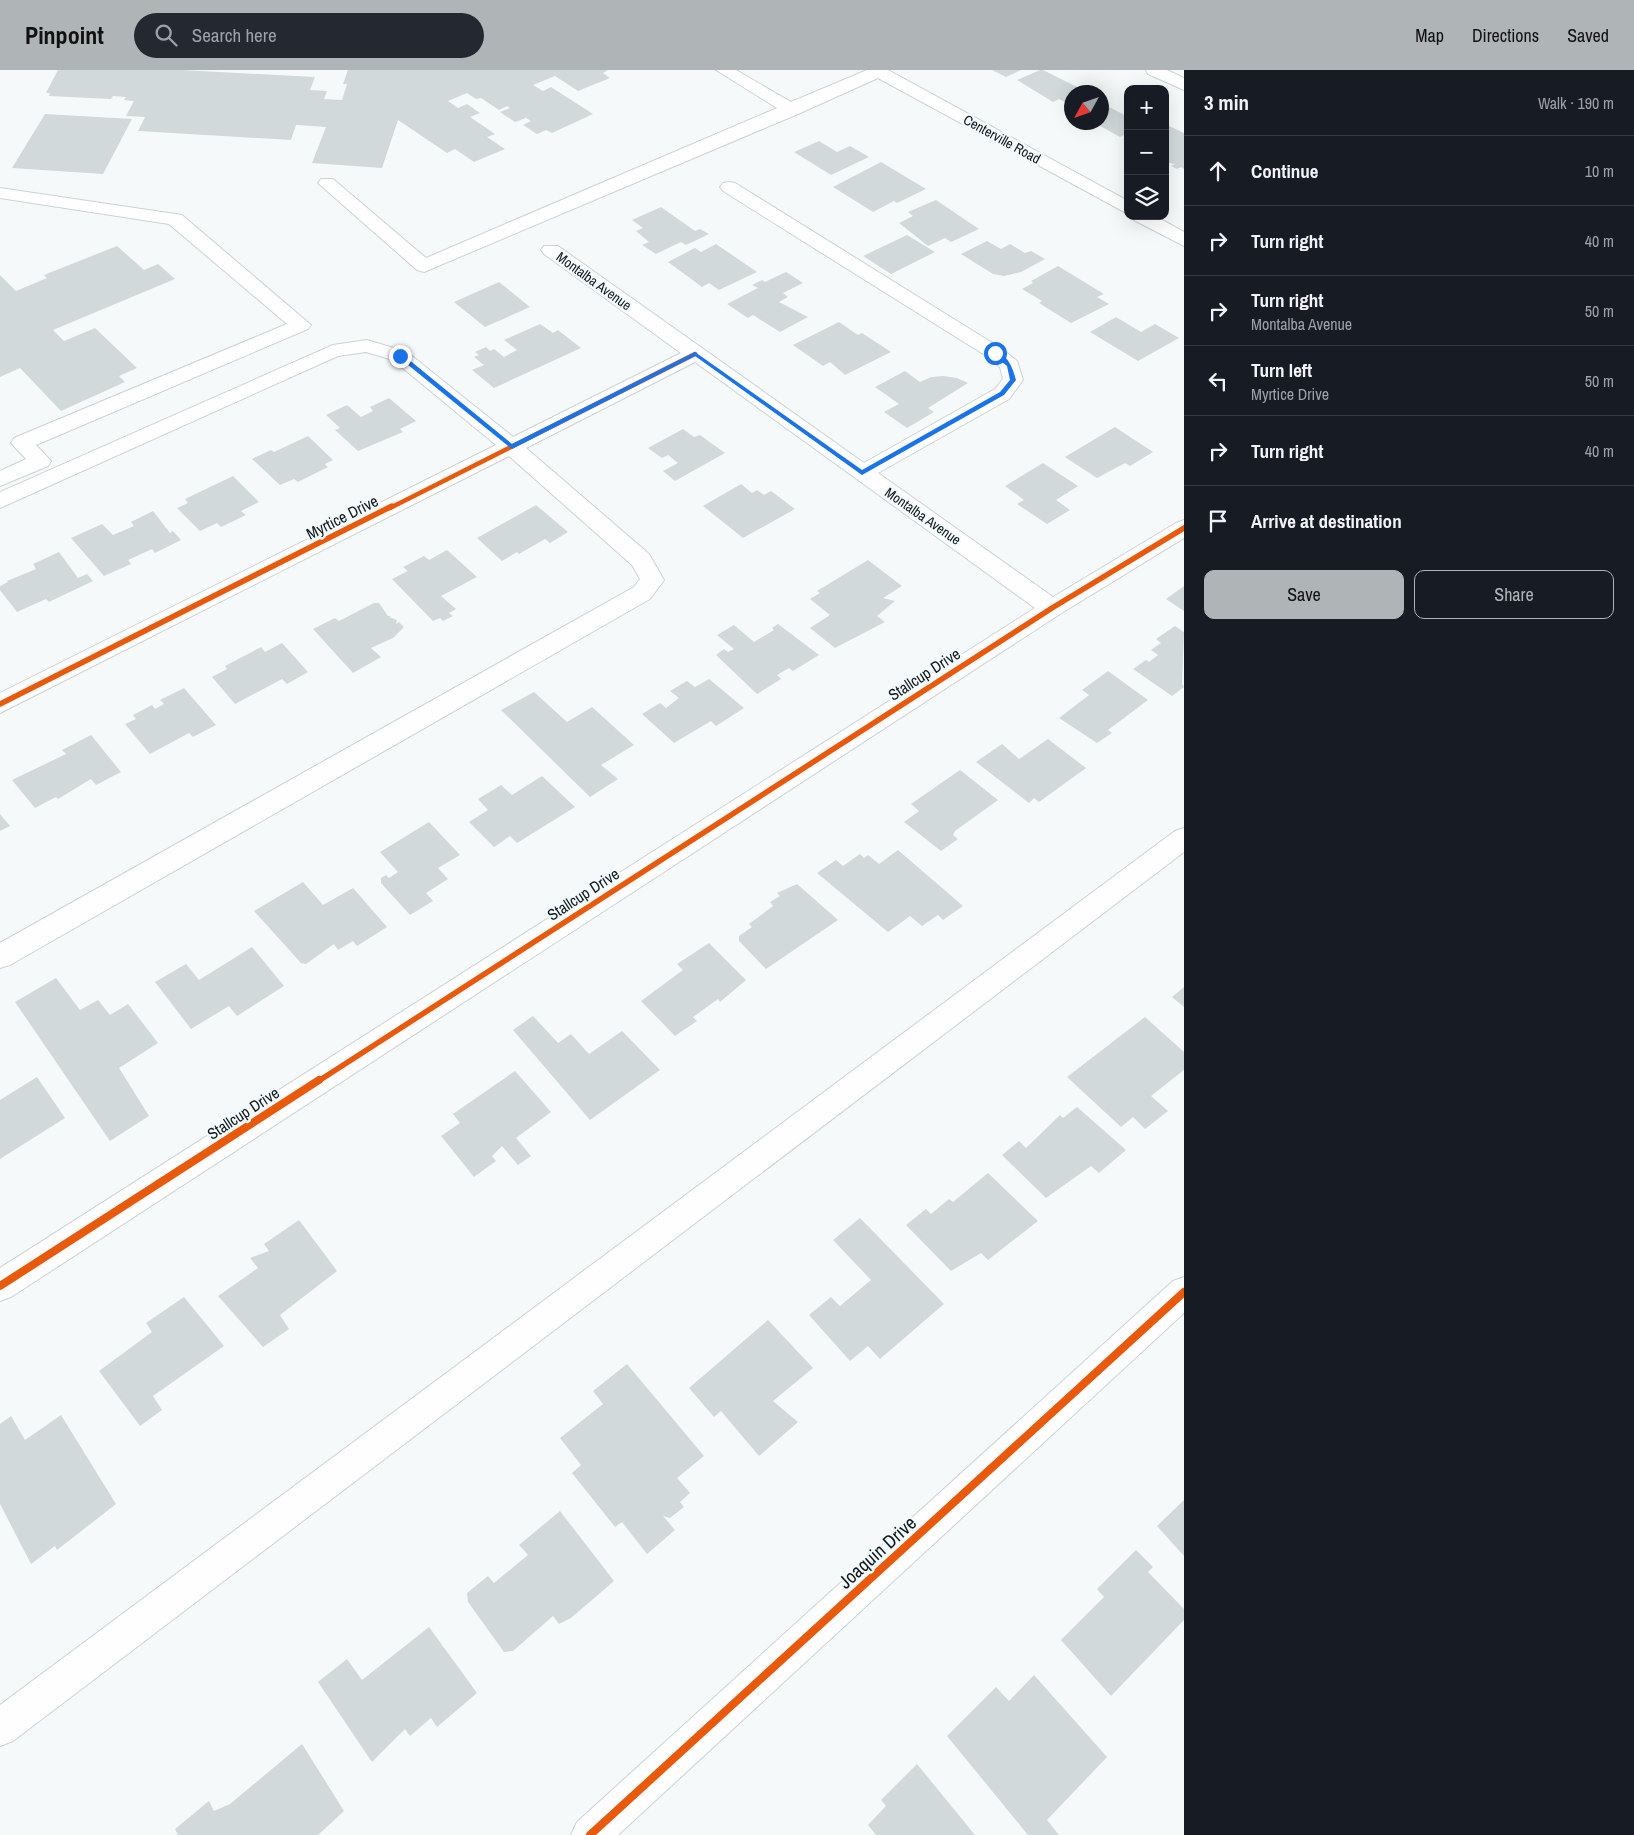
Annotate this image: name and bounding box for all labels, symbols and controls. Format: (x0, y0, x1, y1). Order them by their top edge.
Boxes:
search box (134, 13, 484, 58)
text: Pinpoint (25, 19, 104, 51)
icon: search (152, 21, 180, 49)
text: Search here (192, 22, 277, 48)
text: Map (1415, 23, 1444, 48)
text: Directions (1472, 23, 1539, 48)
text: Saved (1567, 23, 1609, 48)
north arrow (1064, 85, 1109, 130)
map controls (1124, 85, 1169, 220)
button: + (1124, 85, 1169, 130)
text: 3 min (1204, 88, 1249, 117)
text: Walk · 190 m (1538, 92, 1614, 114)
street label: Centerville Road (960, 110, 1044, 168)
button: − (1124, 130, 1169, 175)
icon: ahead (1204, 157, 1232, 185)
text: Continue (1251, 158, 1319, 184)
text: 10 m (1585, 160, 1614, 182)
button: layers (1124, 175, 1169, 220)
icon: right (1204, 227, 1232, 255)
text: Turn right (1251, 228, 1323, 254)
text: 40 m (1585, 230, 1614, 252)
street label: Montalba Avenue (553, 248, 635, 314)
text: Turn right (1251, 287, 1323, 313)
icon: right (1204, 297, 1232, 325)
text: 50 m (1585, 300, 1614, 322)
text: Montalba Avenue (1251, 313, 1352, 335)
route start (984, 342, 1007, 365)
route end (389, 345, 412, 368)
text: Turn left (1251, 357, 1312, 383)
icon: left (1204, 367, 1232, 395)
text: 50 m (1585, 370, 1614, 392)
text: Myrtice Drive (1251, 383, 1329, 405)
icon: right (1204, 437, 1232, 465)
text: Turn right (1251, 438, 1323, 464)
text: 40 m (1585, 440, 1614, 462)
street label: Montalba Avenue (882, 483, 964, 549)
street label: Myrtice Drive (302, 489, 382, 545)
icon: arrive (1204, 507, 1232, 535)
text: Arrive at destination (1251, 508, 1402, 534)
button: Save (1204, 570, 1404, 619)
button: Share (1414, 570, 1614, 619)
street label: Stallcup Drive (884, 643, 964, 705)
street label: Stallcup Drive (543, 863, 623, 925)
street label: Stallcup Drive (203, 1082, 283, 1144)
street label: Joaquin Drive (832, 1510, 922, 1594)

